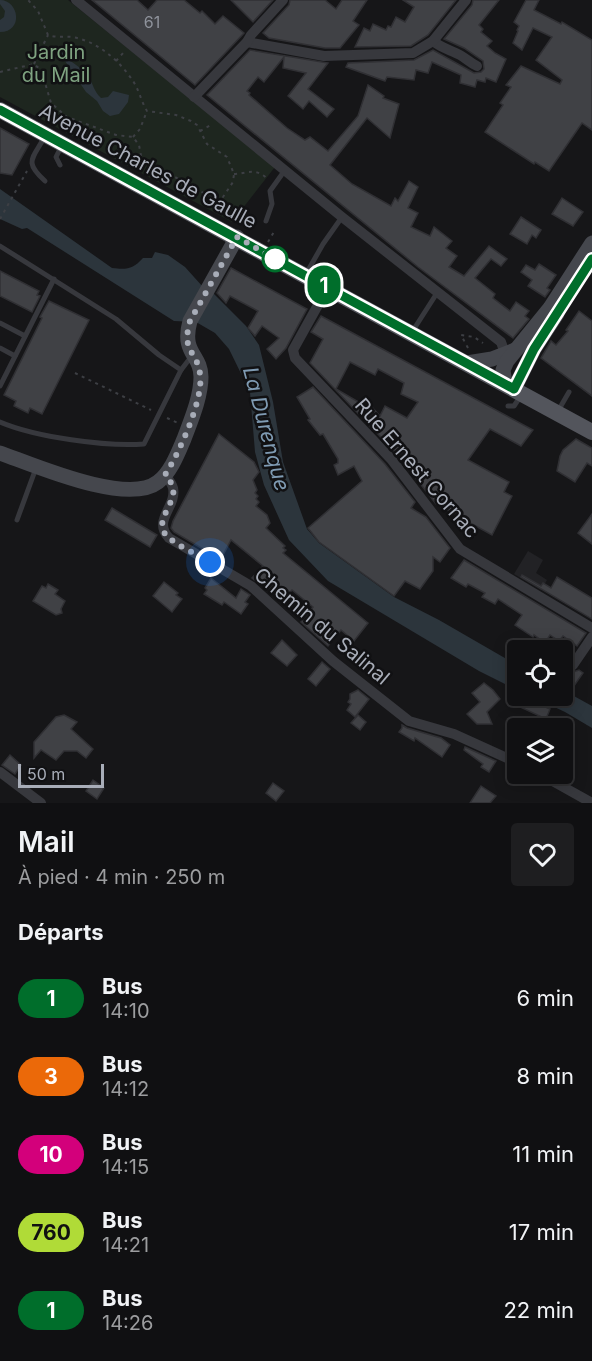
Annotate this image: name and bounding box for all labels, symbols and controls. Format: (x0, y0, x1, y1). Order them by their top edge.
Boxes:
house number: 61 (144, 12, 160, 32)
park label: Jardin du Mail (22, 40, 90, 87)
street label: Avenue Charles de Gaulle (35, 98, 261, 234)
unlabelled marker (262, 246, 288, 272)
line badge: 1 (304, 266, 344, 304)
text: 1 (319, 273, 329, 298)
water label: La Durenque (238, 364, 295, 494)
street label: Rue Ernest Cornac (350, 393, 484, 543)
your location (195, 547, 225, 577)
street label: Chemin du Salinal (249, 562, 395, 690)
map controls (507, 640, 573, 784)
button: locate (507, 640, 573, 706)
button: layers (507, 718, 573, 784)
scale bar (18, 761, 104, 788)
text: 50 m (27, 764, 65, 784)
button: heart (511, 823, 574, 886)
text: Mail (18, 825, 75, 859)
text: À pied · 4 min · 250 m (18, 865, 225, 889)
text: Départs (18, 919, 103, 945)
text: Bus (102, 973, 143, 999)
text: 6 min (517, 985, 574, 1011)
text: 1 (46, 986, 56, 1011)
text: 14:10 (102, 999, 150, 1023)
text: Bus (102, 1051, 143, 1077)
text: 8 min (517, 1063, 574, 1089)
text: 3 (44, 1064, 58, 1089)
text: 14:12 (102, 1077, 149, 1101)
text: Bus (102, 1129, 143, 1155)
text: 11 min (512, 1141, 574, 1167)
text: 10 (39, 1142, 63, 1167)
text: 14:15 (102, 1155, 149, 1179)
text: Bus (102, 1207, 143, 1233)
text: 17 min (509, 1219, 574, 1245)
text: 760 (31, 1220, 71, 1245)
text: 14:21 (102, 1233, 149, 1257)
text: Bus (102, 1285, 143, 1311)
text: 22 min (503, 1297, 574, 1323)
text: 1 (46, 1298, 56, 1323)
text: 14:26 (102, 1311, 153, 1335)

